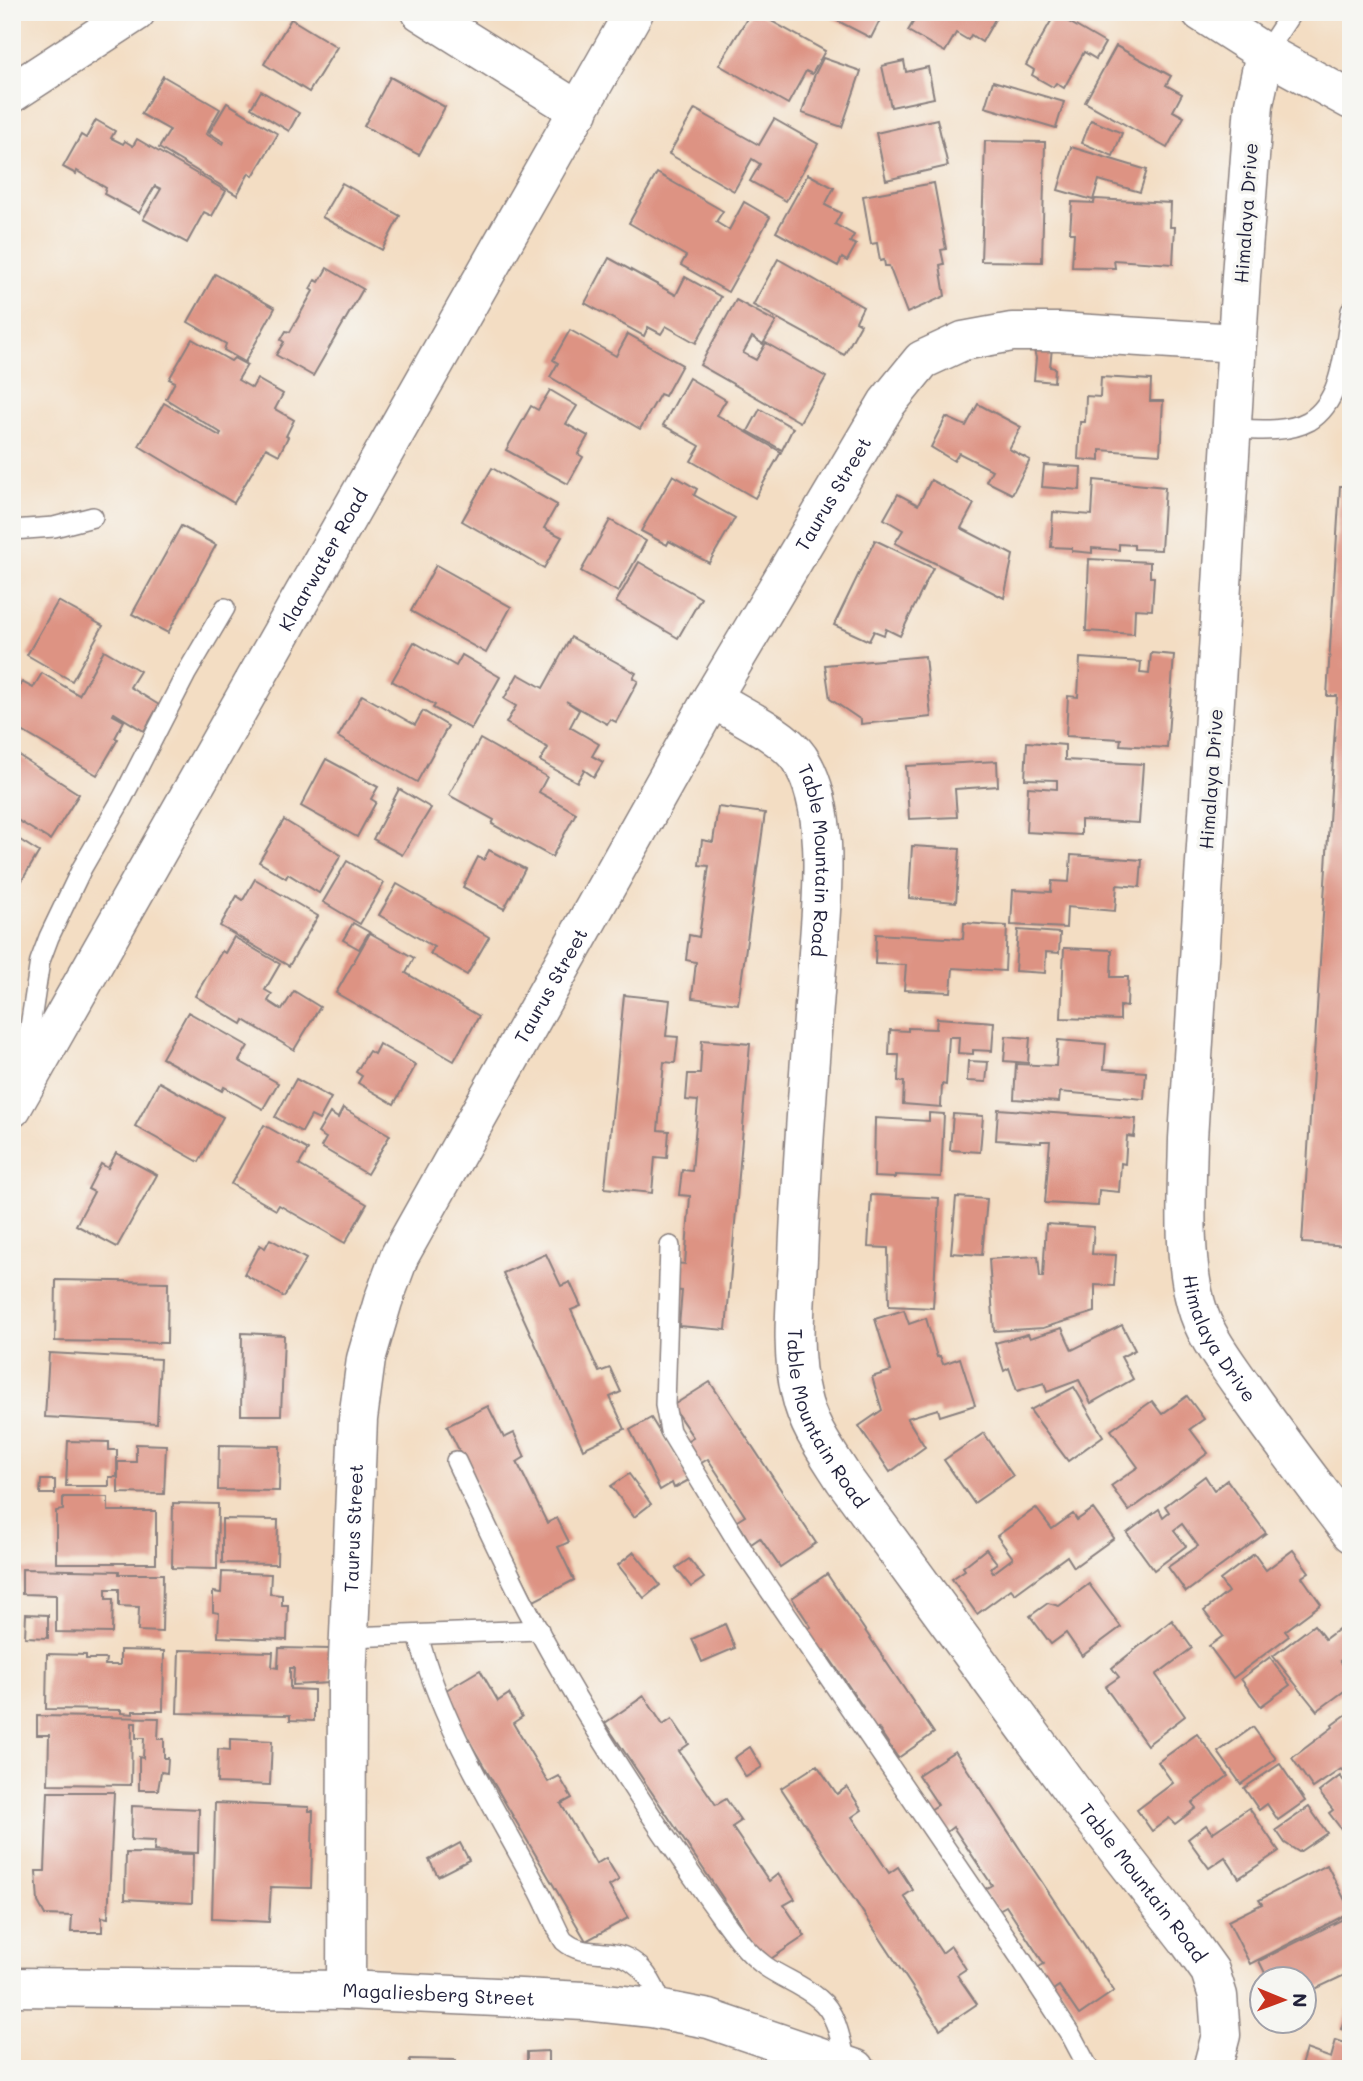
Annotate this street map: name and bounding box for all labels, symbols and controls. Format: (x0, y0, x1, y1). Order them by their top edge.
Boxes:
street label: Himalaya Drive (1228, 142, 1263, 284)
street label: Taurus Street (789, 432, 876, 555)
street label: Klaarwater Road (272, 484, 373, 635)
street label: Himalaya Drive (1193, 708, 1228, 850)
street label: Table Mountain Road (793, 759, 836, 958)
street label: Taurus Street (508, 923, 593, 1048)
street label: Himalaya Drive (1178, 1273, 1262, 1407)
street label: Table Mountain Road (783, 1328, 874, 1512)
street label: Taurus Street (338, 1463, 368, 1593)
street label: Table Mountain Road (1074, 1798, 1213, 1967)
north arrow (1248, 1966, 1318, 2036)
street label: Magaliesberg Street (342, 1977, 536, 2011)
text: N (1288, 1993, 1313, 2008)

